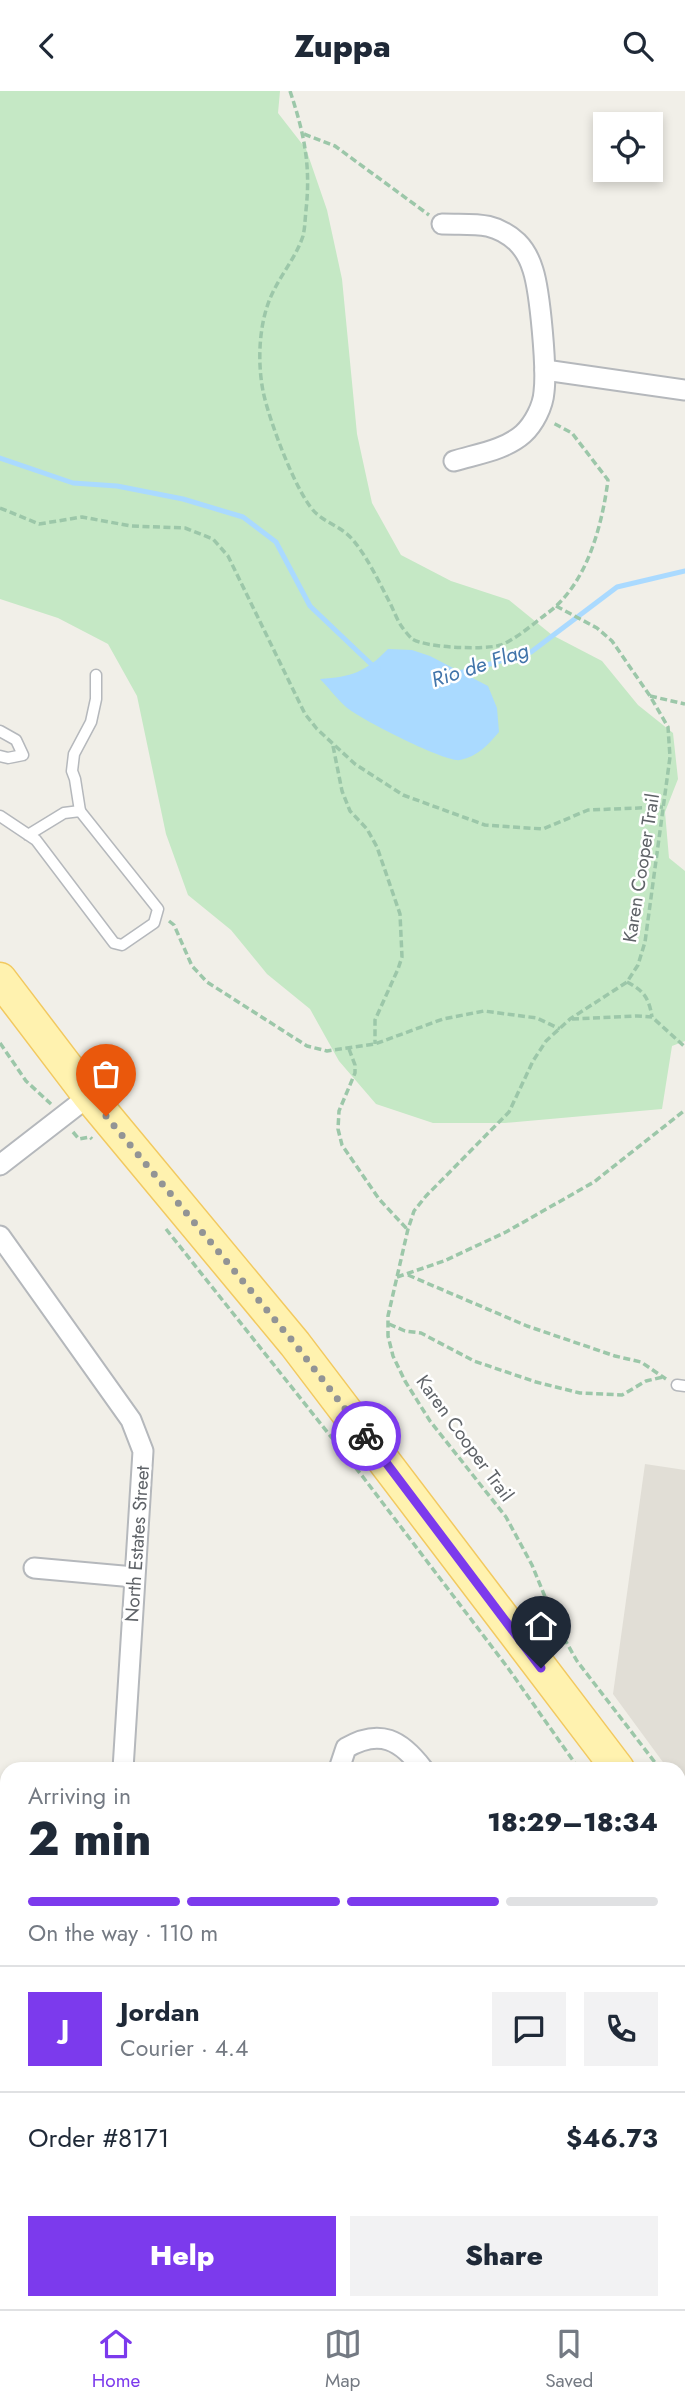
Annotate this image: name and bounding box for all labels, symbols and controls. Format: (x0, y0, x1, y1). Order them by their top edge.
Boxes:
text: Zuppa (294, 23, 391, 69)
icon: back (28, 27, 66, 65)
icon: search (619, 27, 657, 65)
map controls (593, 112, 663, 182)
button: locate (593, 112, 663, 182)
water label: Rio de Flag (427, 635, 533, 695)
street label: Karen Cooper Trail (616, 792, 666, 944)
pin (76, 1044, 136, 1116)
icon: bag (87, 1055, 125, 1093)
street label: Karen Cooper Trail (410, 1369, 520, 1507)
courier (331, 1401, 401, 1471)
icon: bike (347, 1417, 385, 1455)
street label: North Estates Street (118, 1464, 156, 1623)
pin (511, 1596, 571, 1668)
icon: home (522, 1607, 560, 1645)
text: Arriving in (28, 1779, 131, 1813)
text: 18:29–18:34 (487, 1803, 658, 1841)
text: 2 min (28, 1806, 152, 1872)
text: On the way · 110 m (28, 1916, 218, 1950)
button: chat (492, 1992, 566, 2066)
button: phone (584, 1992, 658, 2066)
text: Jordan (120, 1993, 200, 2031)
text: J (61, 2010, 69, 2048)
text: Courier · 4.4 (120, 2031, 248, 2065)
text: Order #8171 (28, 2119, 169, 2157)
text: $46.73 (566, 2119, 658, 2157)
button: Help (28, 2216, 336, 2296)
button: Share (350, 2216, 658, 2296)
tab: Home (92, 2325, 140, 2394)
tab: Map (324, 2325, 362, 2394)
tab: Saved (545, 2325, 593, 2394)

